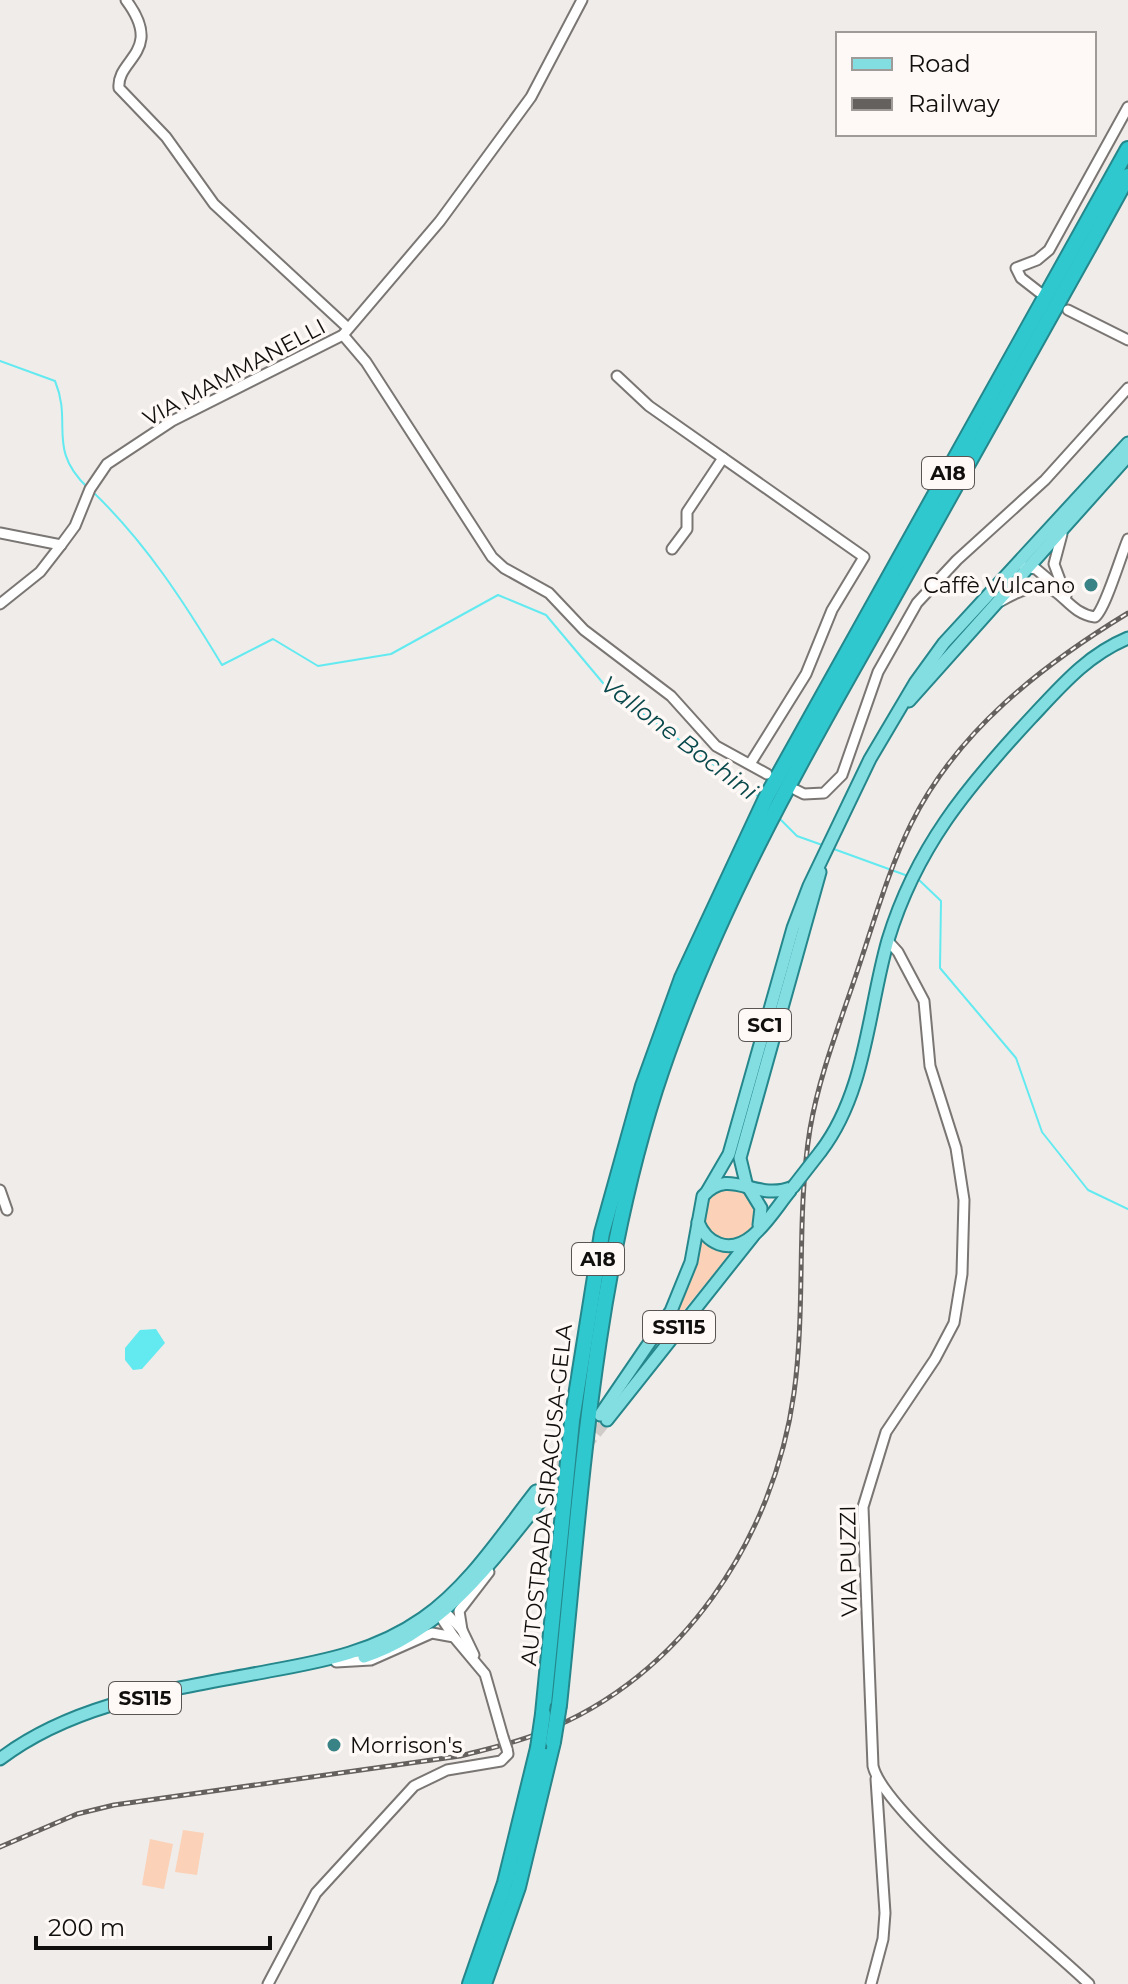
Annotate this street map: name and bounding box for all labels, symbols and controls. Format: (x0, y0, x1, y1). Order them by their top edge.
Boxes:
legend (836, 32, 1096, 136)
text: Road (908, 49, 971, 78)
text: Railway (908, 89, 1000, 118)
street label: VIA MAMMANELLI (138, 313, 330, 432)
road number: A18 (922, 457, 974, 489)
place label: Caffè Vulcano (923, 572, 1075, 599)
marker: Caffè Vulcano (1082, 576, 1100, 594)
water label: Vallone Bochini (595, 669, 764, 806)
road number: SC1 (739, 1009, 791, 1041)
road number: A18 (572, 1243, 624, 1275)
road number: SS115 (643, 1311, 715, 1343)
street label: AUTOSTRADA SIRACUSA-GELA (515, 1323, 578, 1667)
street label: VIA PUZZI (834, 1505, 863, 1617)
road number: SS115 (109, 1682, 181, 1714)
place label: Morrison's (350, 1732, 463, 1759)
marker: Morrison's (325, 1736, 343, 1754)
scale bar (36, 1900, 270, 1950)
text: 200 m (48, 1913, 125, 1942)

